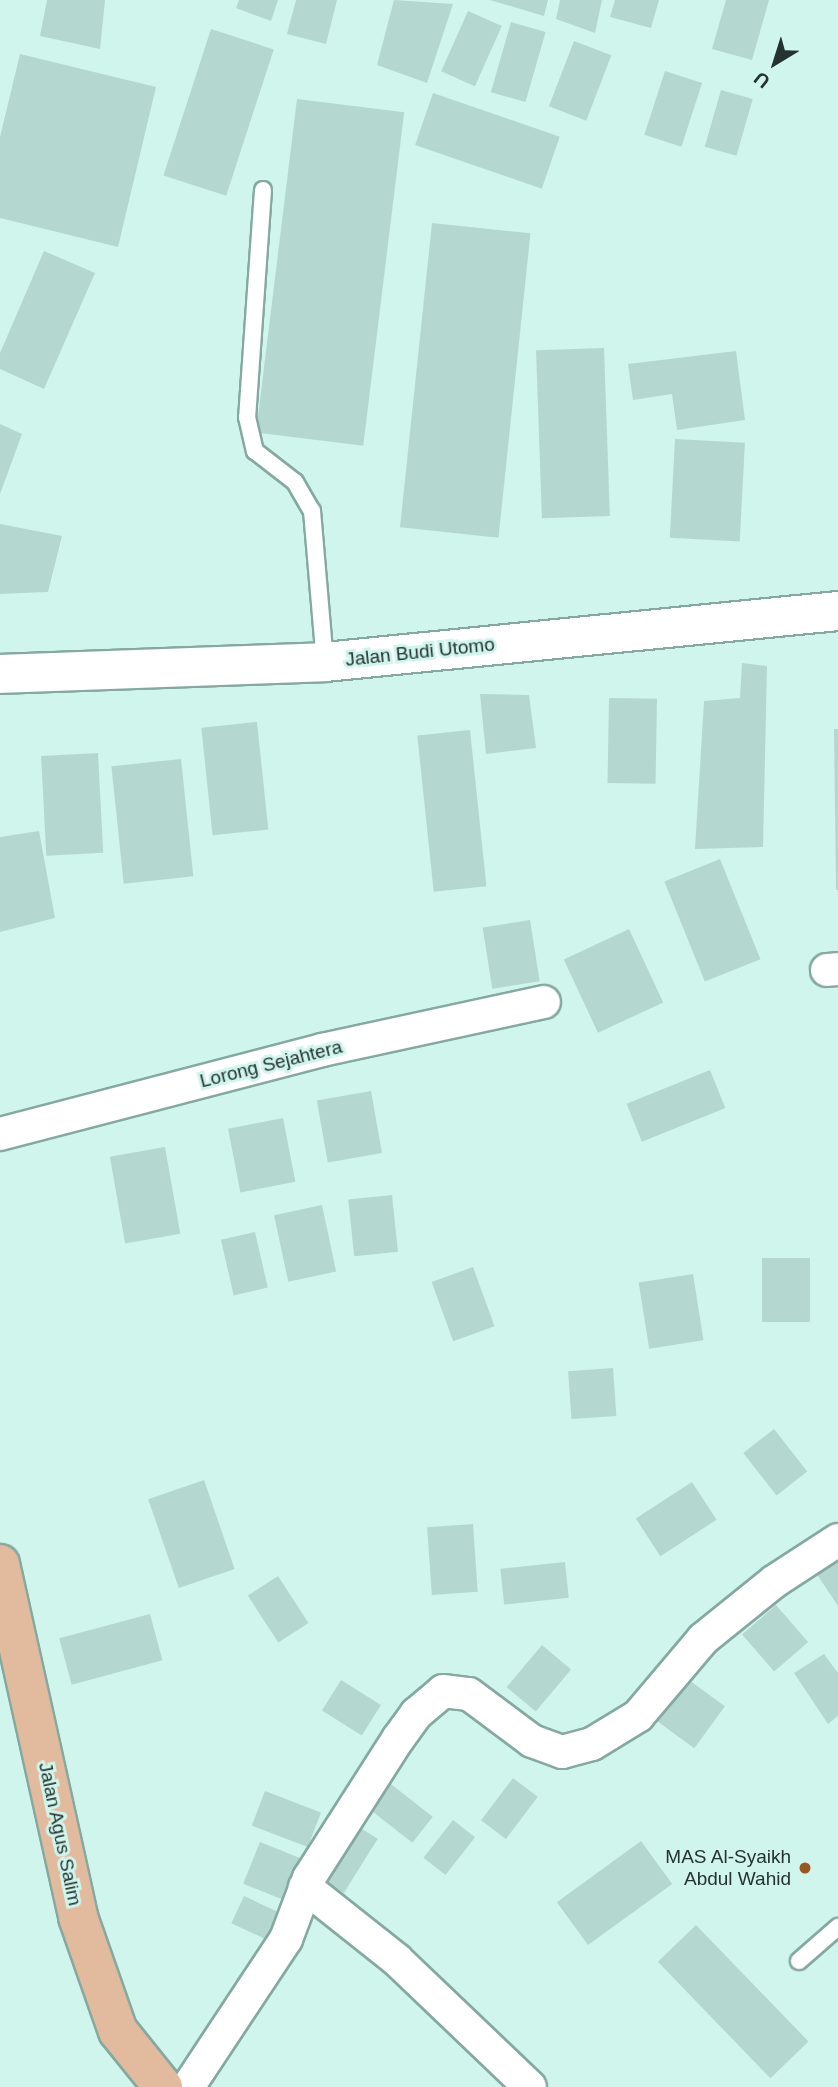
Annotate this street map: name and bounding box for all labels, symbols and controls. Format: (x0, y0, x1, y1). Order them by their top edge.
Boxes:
north arrow (740, 28, 810, 98)
text: U (750, 67, 774, 92)
street label: Jalan Budi Utomo (344, 633, 496, 671)
street label: Lorong Sejahtera (198, 1035, 344, 1093)
street label: Jalan Agus Salim (34, 1760, 86, 1908)
place label: MAS Al-Syaikh Abdul Wahid (664, 1846, 791, 1890)
marker: MAS Al-Syaikh Abdul Wahid (797, 1860, 813, 1876)

